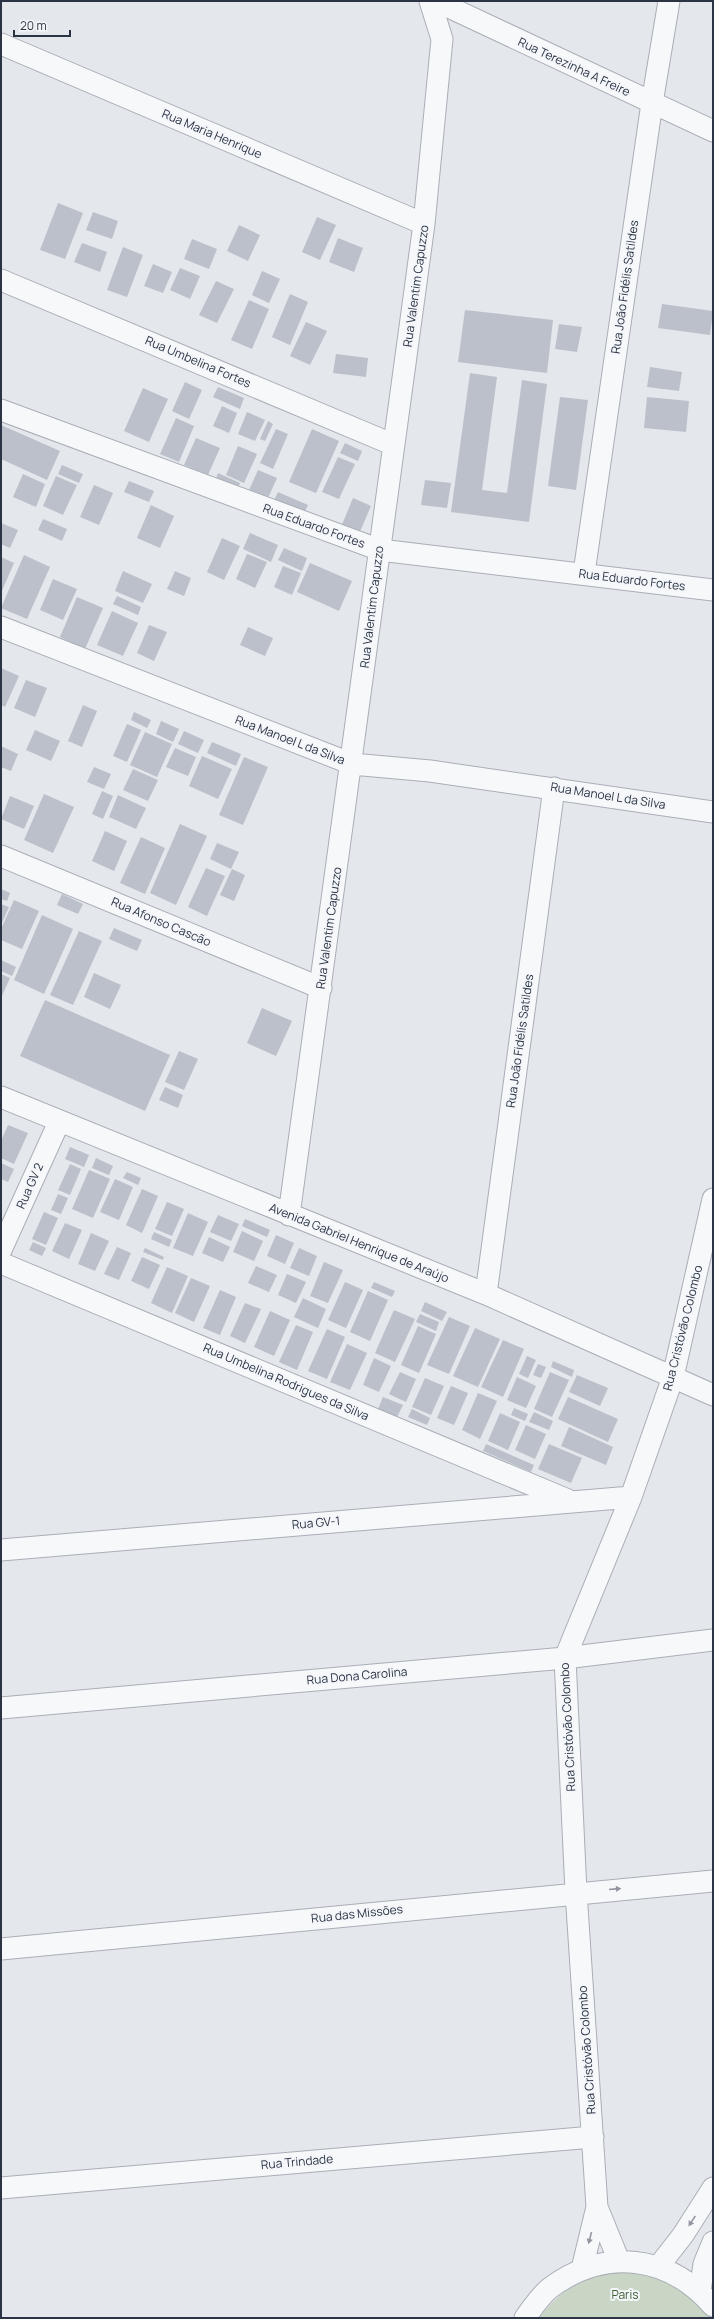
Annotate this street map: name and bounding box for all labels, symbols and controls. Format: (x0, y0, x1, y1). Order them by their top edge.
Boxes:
scale bar (14, 12, 70, 38)
text: 20 m (20, 17, 47, 34)
street label: Rua Terezinha A Freire (515, 33, 633, 100)
street label: Rua Maria Henrique (160, 105, 265, 162)
street label: Rua João Fidélis Satildes (607, 219, 642, 355)
street label: Rua Valentim Capuzzo (399, 224, 432, 348)
street label: Rua Umbelina Fortes (143, 332, 254, 392)
street label: Rua Eduardo Fortes (261, 499, 368, 552)
street label: Rua Valentim Capuzzo (356, 545, 387, 669)
street label: Rua Eduardo Fortes (578, 565, 686, 594)
street label: Rua Manoel L da Silva (233, 711, 348, 768)
street label: Rua Manoel L da Silva (549, 778, 667, 813)
street label: Rua Valentim Capuzzo (312, 866, 345, 990)
street label: Rua Afonso Cascão (109, 893, 214, 950)
street label: Rua João Fidélis Satildes (502, 973, 537, 1109)
street label: Rua GV 2 (12, 1160, 47, 1211)
street label: Avenida Gabriel Henrique de Araújo (267, 1199, 452, 1286)
street label: Rua Cristóvão Colombo (659, 1263, 706, 1393)
street label: Rua Umbelina Rodrigues da Silva (201, 1339, 372, 1424)
street label: Rua GV-1 (291, 1512, 341, 1533)
street label: Rua Cristóvão Colombo (556, 1662, 579, 1792)
street label: Rua Dona Carolina (306, 1663, 408, 1688)
one-way arrow (609, 1886, 621, 1892)
street label: Rua das Missões (310, 1900, 404, 1927)
street label: Rua Cristóvão Colombo (574, 1985, 599, 2115)
street label: Rua Trindade (260, 2150, 334, 2173)
one-way arrow (688, 2216, 696, 2226)
one-way arrow (586, 2232, 592, 2244)
park label: Paris (611, 2286, 639, 2303)

